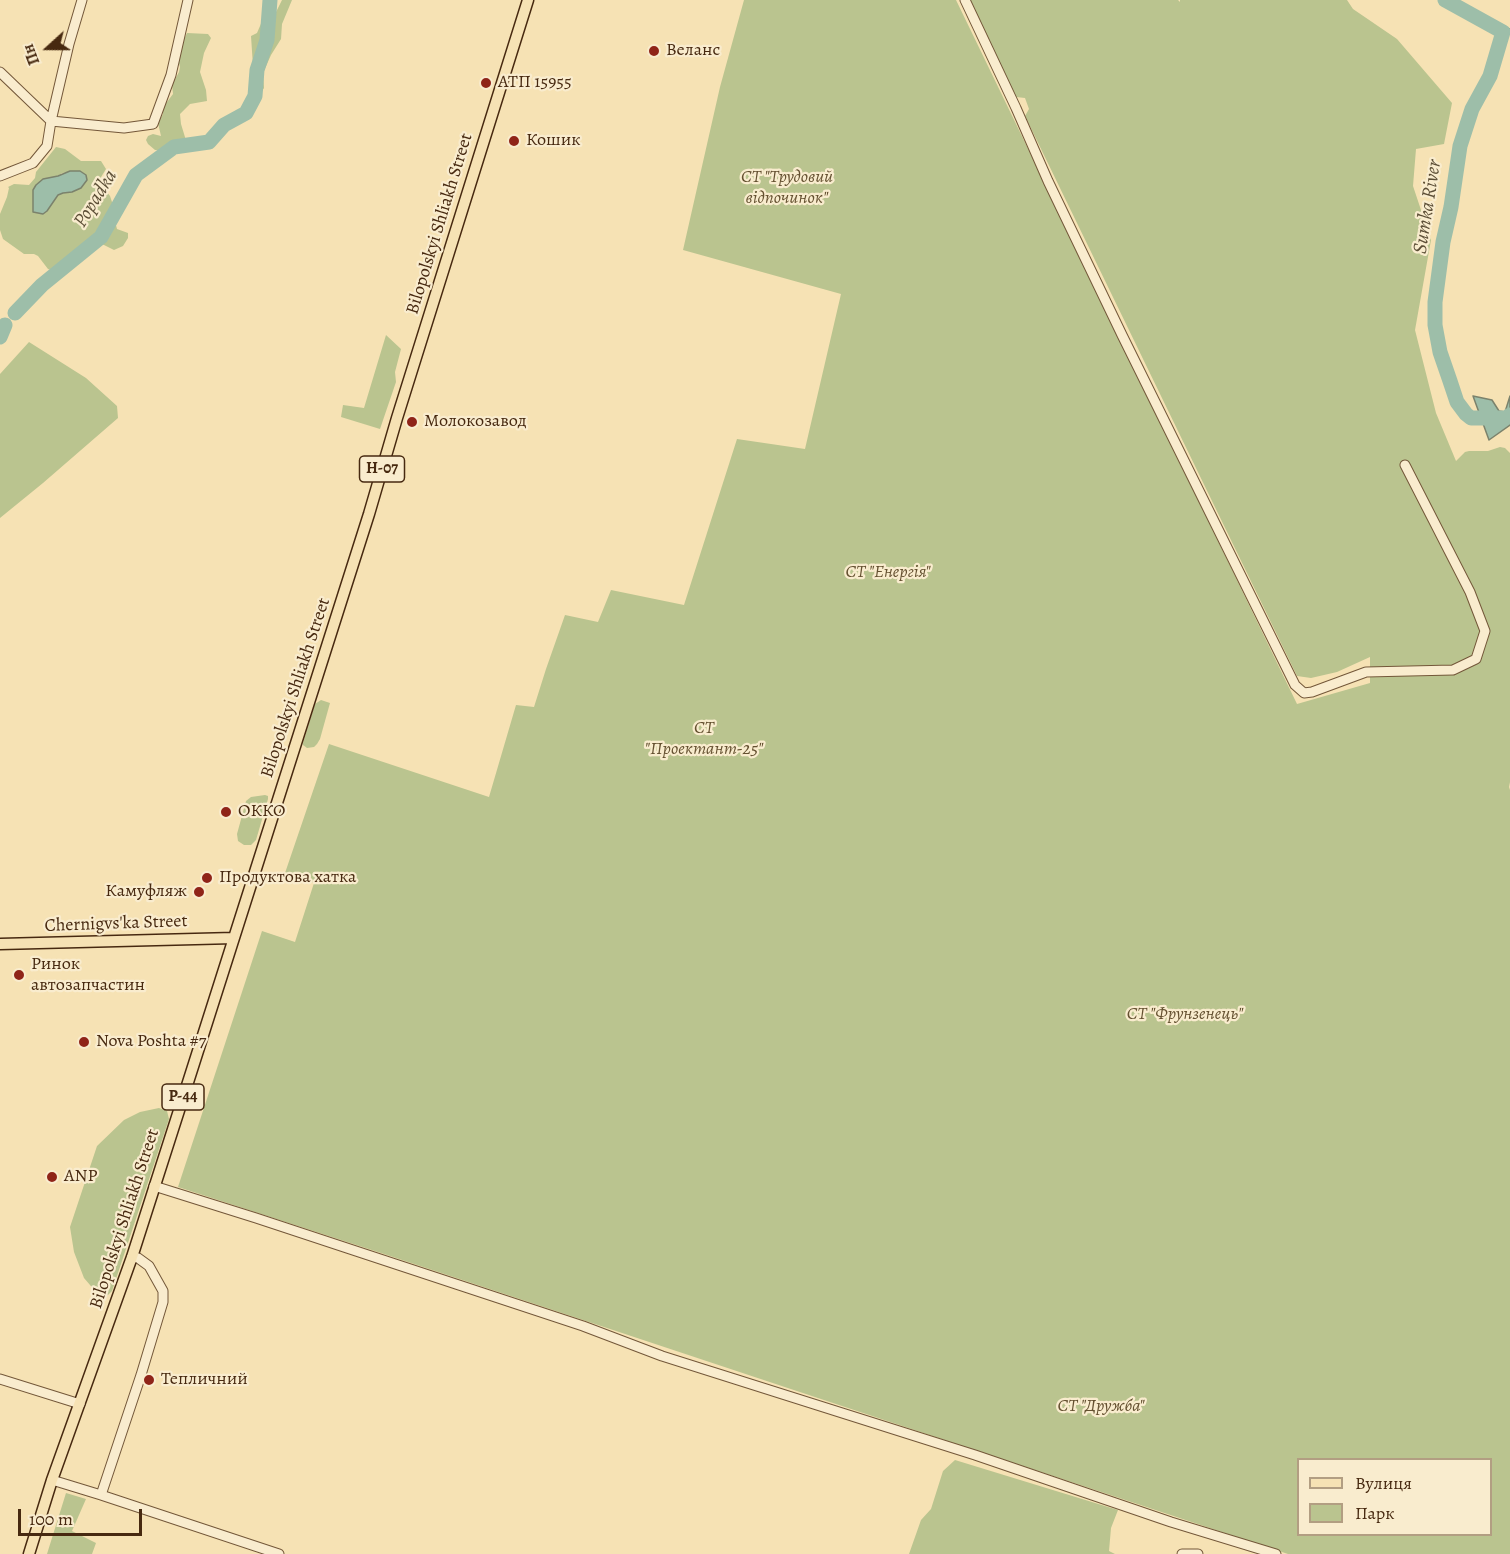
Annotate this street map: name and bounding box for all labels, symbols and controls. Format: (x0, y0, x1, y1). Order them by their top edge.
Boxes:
north arrow (18, 18, 78, 78)
place label: Веланс (666, 40, 720, 62)
text: Пн (17, 41, 45, 68)
marker: Веланс (647, 44, 661, 58)
place label: АТП 15955 (498, 72, 572, 94)
marker: АТП 15955 (479, 76, 493, 90)
place label: Кошик (526, 130, 581, 152)
street label: Bilopolskyi Shliakh Street (402, 131, 478, 317)
marker: Кошик (507, 134, 521, 148)
water label: Sumka River (1409, 158, 1447, 256)
water label: Popadka (69, 166, 123, 232)
park label: СТ "Трудовий відпочинок" (741, 167, 833, 210)
place label: Молокозавод (424, 411, 527, 433)
marker: Молокозавод (405, 415, 419, 429)
road number: Н-07 (360, 456, 404, 482)
park label: СТ "Енергія" (845, 562, 931, 584)
street label: Bilopolskyi Shliakh Street (257, 595, 335, 781)
park label: СТ "Проектант-25" (645, 718, 763, 760)
place label: ОККО (238, 801, 286, 823)
marker: ОККО (219, 805, 233, 819)
place label: Продуктова хатка (219, 867, 356, 889)
marker: Продуктова хатка (200, 871, 214, 885)
place label: Камуфляж (105, 881, 187, 903)
marker: Камуфляж (192, 885, 206, 899)
street label: Chernigvs'ka Street (44, 911, 188, 937)
place label: Ринок автозапчастин (31, 954, 145, 996)
marker: Ринок автозапчастин (12, 968, 26, 982)
park label: СТ "Фрунзенець" (1127, 1004, 1243, 1026)
place label: Nova Poshta #7 (96, 1031, 206, 1053)
marker: Nova Poshta #7 (77, 1035, 91, 1049)
road number: Р-44 (162, 1084, 204, 1110)
street label: Bilopolskyi Shliakh Street (86, 1126, 164, 1312)
place label: ANP (64, 1166, 97, 1188)
marker: ANP (45, 1170, 59, 1184)
place label: Тепличний (161, 1369, 248, 1391)
marker: Тепличний (142, 1373, 156, 1387)
park label: СТ "Дружба" (1058, 1396, 1144, 1418)
legend (1297, 1458, 1492, 1536)
text: Вулиця (1355, 1471, 1412, 1495)
scale bar (21, 1497, 146, 1535)
text: Парк (1355, 1501, 1395, 1525)
text: 100 m (29, 1507, 73, 1531)

